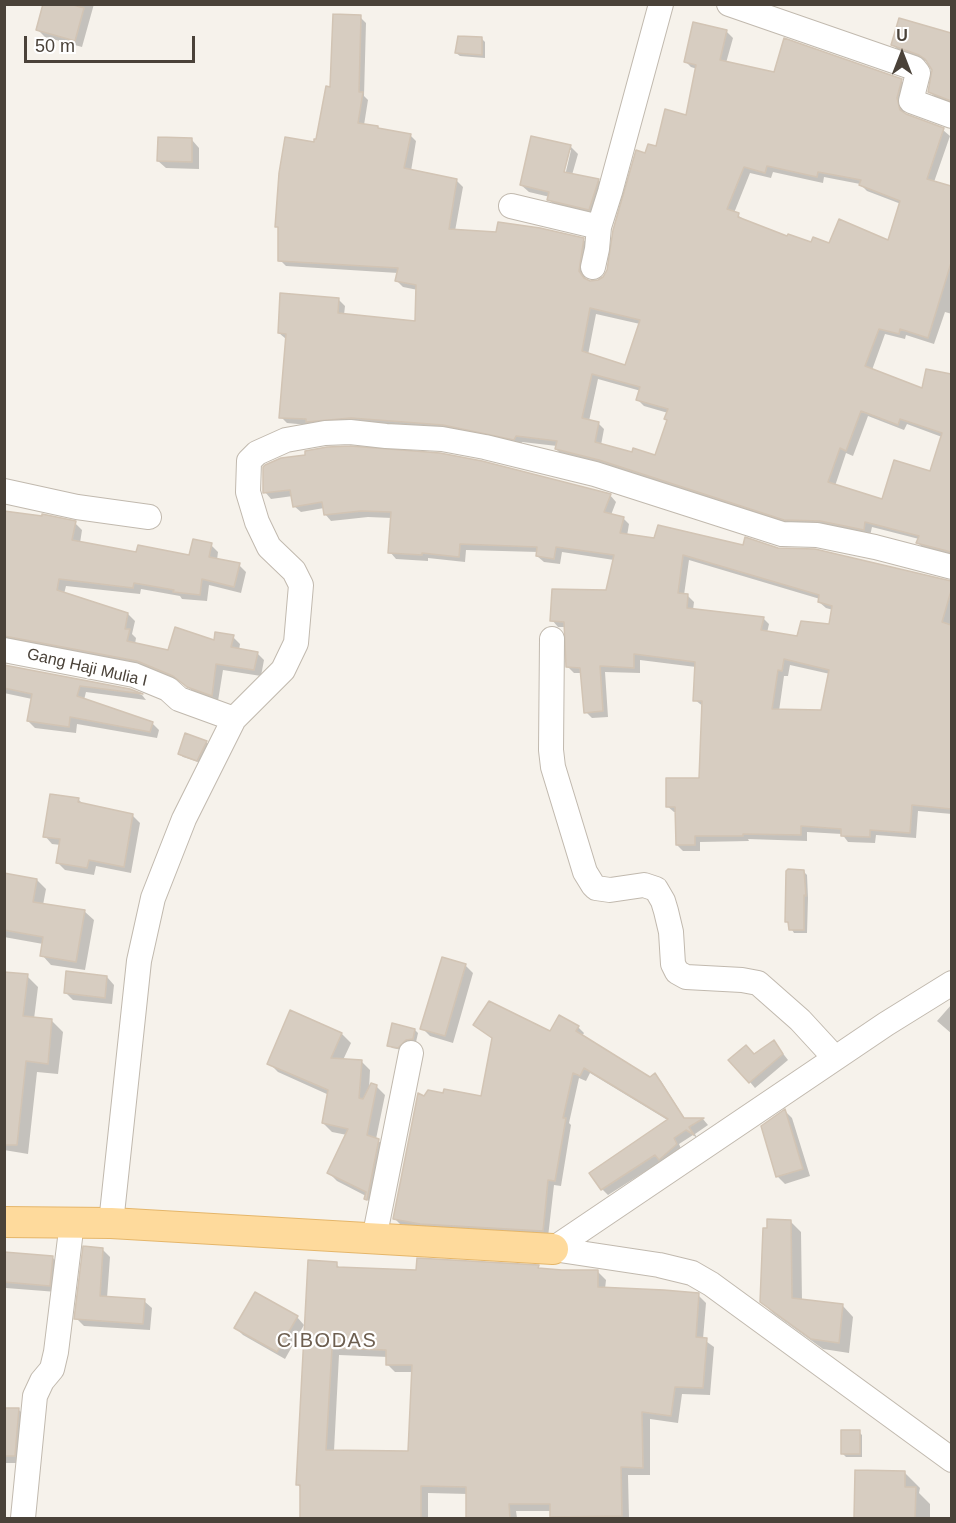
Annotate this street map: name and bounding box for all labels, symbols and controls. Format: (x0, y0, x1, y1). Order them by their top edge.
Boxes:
scale bar (27, 24, 198, 62)
north arrow (872, 24, 932, 84)
text: U (896, 27, 908, 44)
text: 50 m (35, 36, 75, 56)
street label: Gang Haji Mulia I (25, 645, 149, 691)
district label: CIBODAS (277, 1329, 377, 1353)

